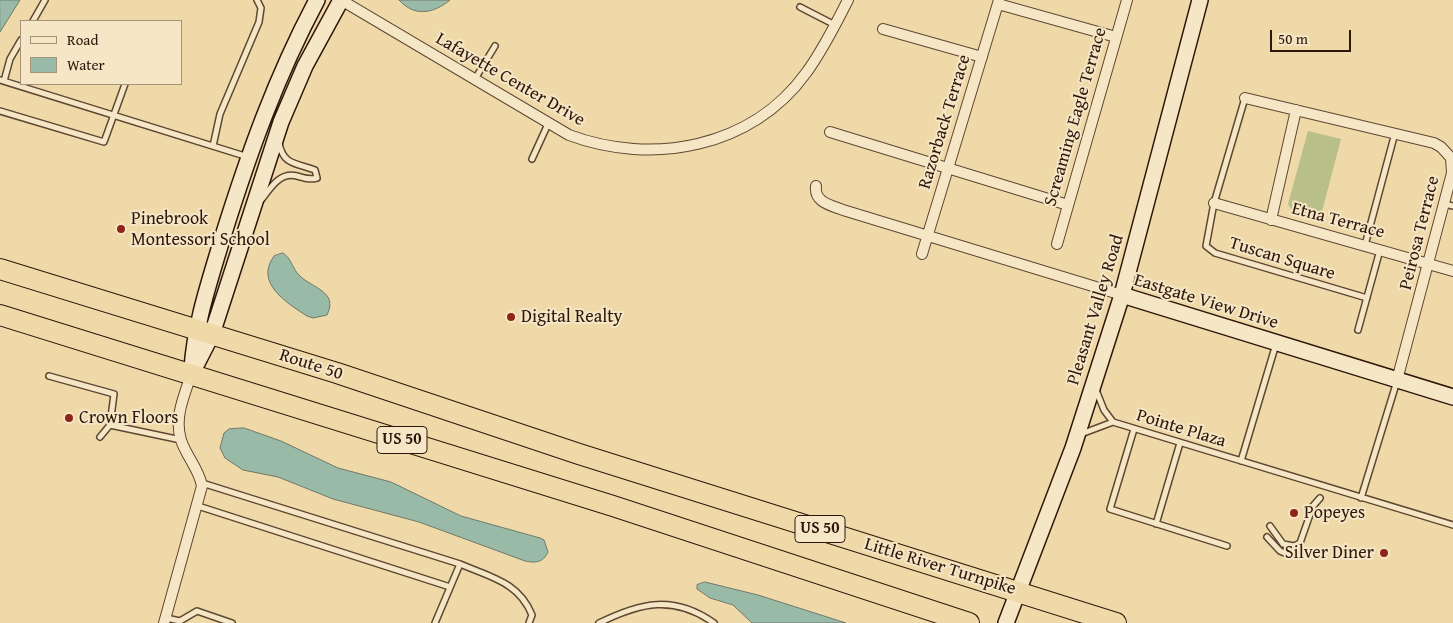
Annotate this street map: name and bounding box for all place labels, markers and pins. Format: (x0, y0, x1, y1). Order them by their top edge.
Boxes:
place label: Pinebrook Montessori School (131, 208, 270, 250)
marker: Pinebrook Montessori School (115, 223, 127, 235)
place label: Digital Realty (521, 306, 623, 328)
marker: Digital Realty (505, 311, 517, 323)
place label: Crown Floors (79, 407, 178, 429)
marker: Crown Floors (63, 412, 75, 424)
place label: Popeyes (1304, 502, 1365, 524)
marker: Popeyes (1288, 507, 1300, 519)
place label: Silver Diner (1285, 542, 1374, 564)
marker: Silver Diner (1378, 547, 1390, 559)

